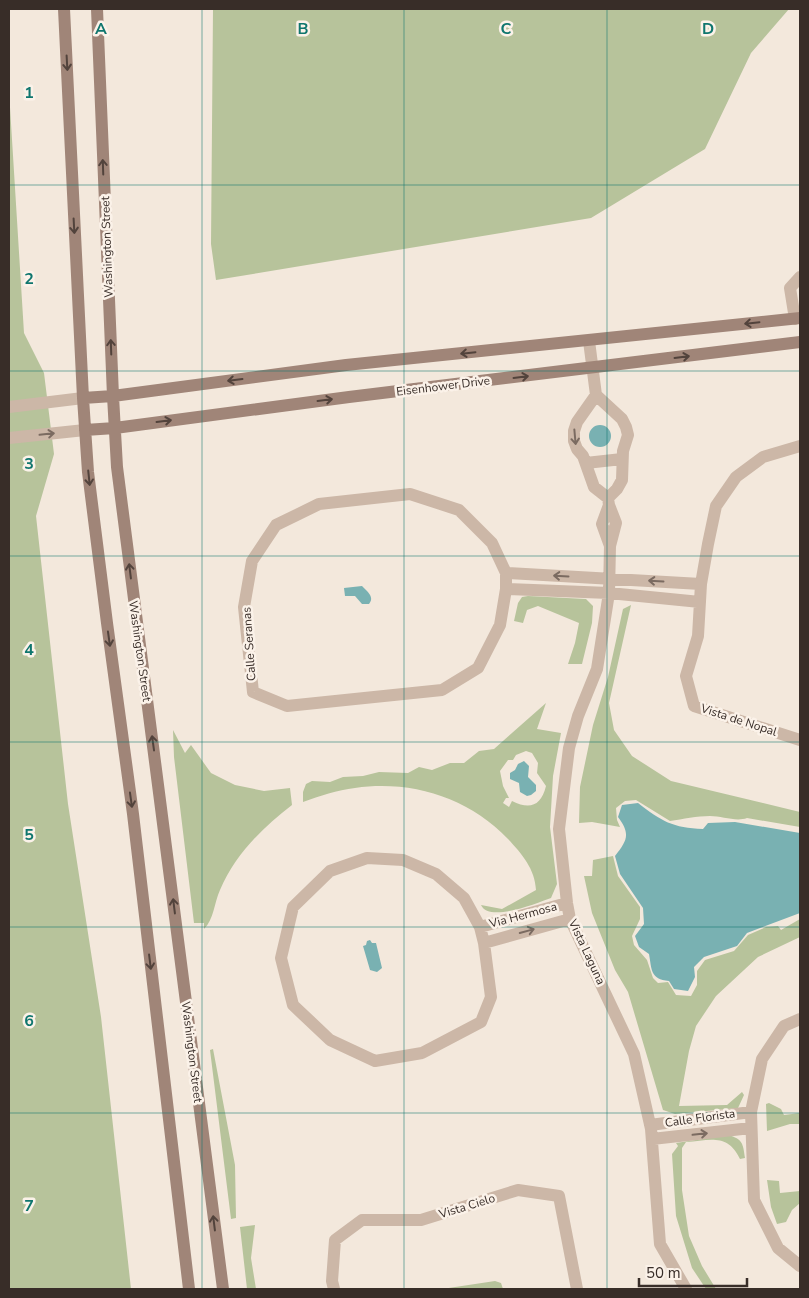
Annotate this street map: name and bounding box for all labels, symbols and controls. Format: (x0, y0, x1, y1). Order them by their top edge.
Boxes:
text: A (95, 18, 107, 40)
text: B (297, 18, 309, 40)
text: C (501, 18, 512, 40)
text: D (702, 18, 714, 40)
one-way arrow (62, 55, 71, 71)
text: 1 (24, 82, 34, 104)
one-way arrow (99, 159, 108, 175)
street label: Washington Street (97, 195, 117, 298)
one-way arrow (70, 217, 79, 233)
text: 2 (24, 268, 34, 290)
one-way arrow (744, 318, 760, 328)
one-way arrow (106, 339, 115, 355)
one-way arrow (461, 348, 477, 358)
one-way arrow (674, 352, 690, 362)
street label: Eisenhower Drive (395, 372, 491, 400)
one-way arrow (512, 372, 528, 382)
one-way arrow (228, 375, 244, 385)
one-way arrow (316, 395, 332, 405)
one-way arrow (155, 416, 171, 426)
one-way arrow (39, 429, 55, 439)
one-way arrow (571, 429, 580, 445)
text: 3 (24, 453, 34, 475)
one-way arrow (84, 470, 94, 486)
one-way arrow (125, 563, 135, 579)
one-way arrow (553, 572, 569, 581)
one-way arrow (648, 577, 664, 586)
street label: Washington Street (125, 600, 155, 703)
street label: Calle Seranas (238, 606, 260, 681)
one-way arrow (104, 631, 114, 647)
text: 4 (24, 639, 34, 661)
street label: Vista de Nopal (698, 700, 780, 740)
one-way arrow (148, 735, 158, 751)
one-way arrow (126, 792, 136, 808)
text: 5 (24, 824, 34, 846)
one-way arrow (169, 898, 179, 914)
street label: Via Hermosa (486, 898, 559, 932)
street label: Vista Laguna (564, 916, 609, 987)
one-way arrow (519, 926, 535, 935)
one-way arrow (145, 954, 155, 970)
street label: Washington Street (178, 1001, 206, 1104)
text: 6 (24, 1010, 34, 1032)
street label: Calle Florista (664, 1105, 736, 1131)
one-way arrow (692, 1129, 708, 1139)
street label: Vista Cielo (436, 1190, 497, 1222)
text: 7 (24, 1195, 34, 1217)
one-way arrow (209, 1215, 219, 1231)
scale bar (639, 1256, 746, 1288)
text: 50 m (646, 1263, 681, 1283)

